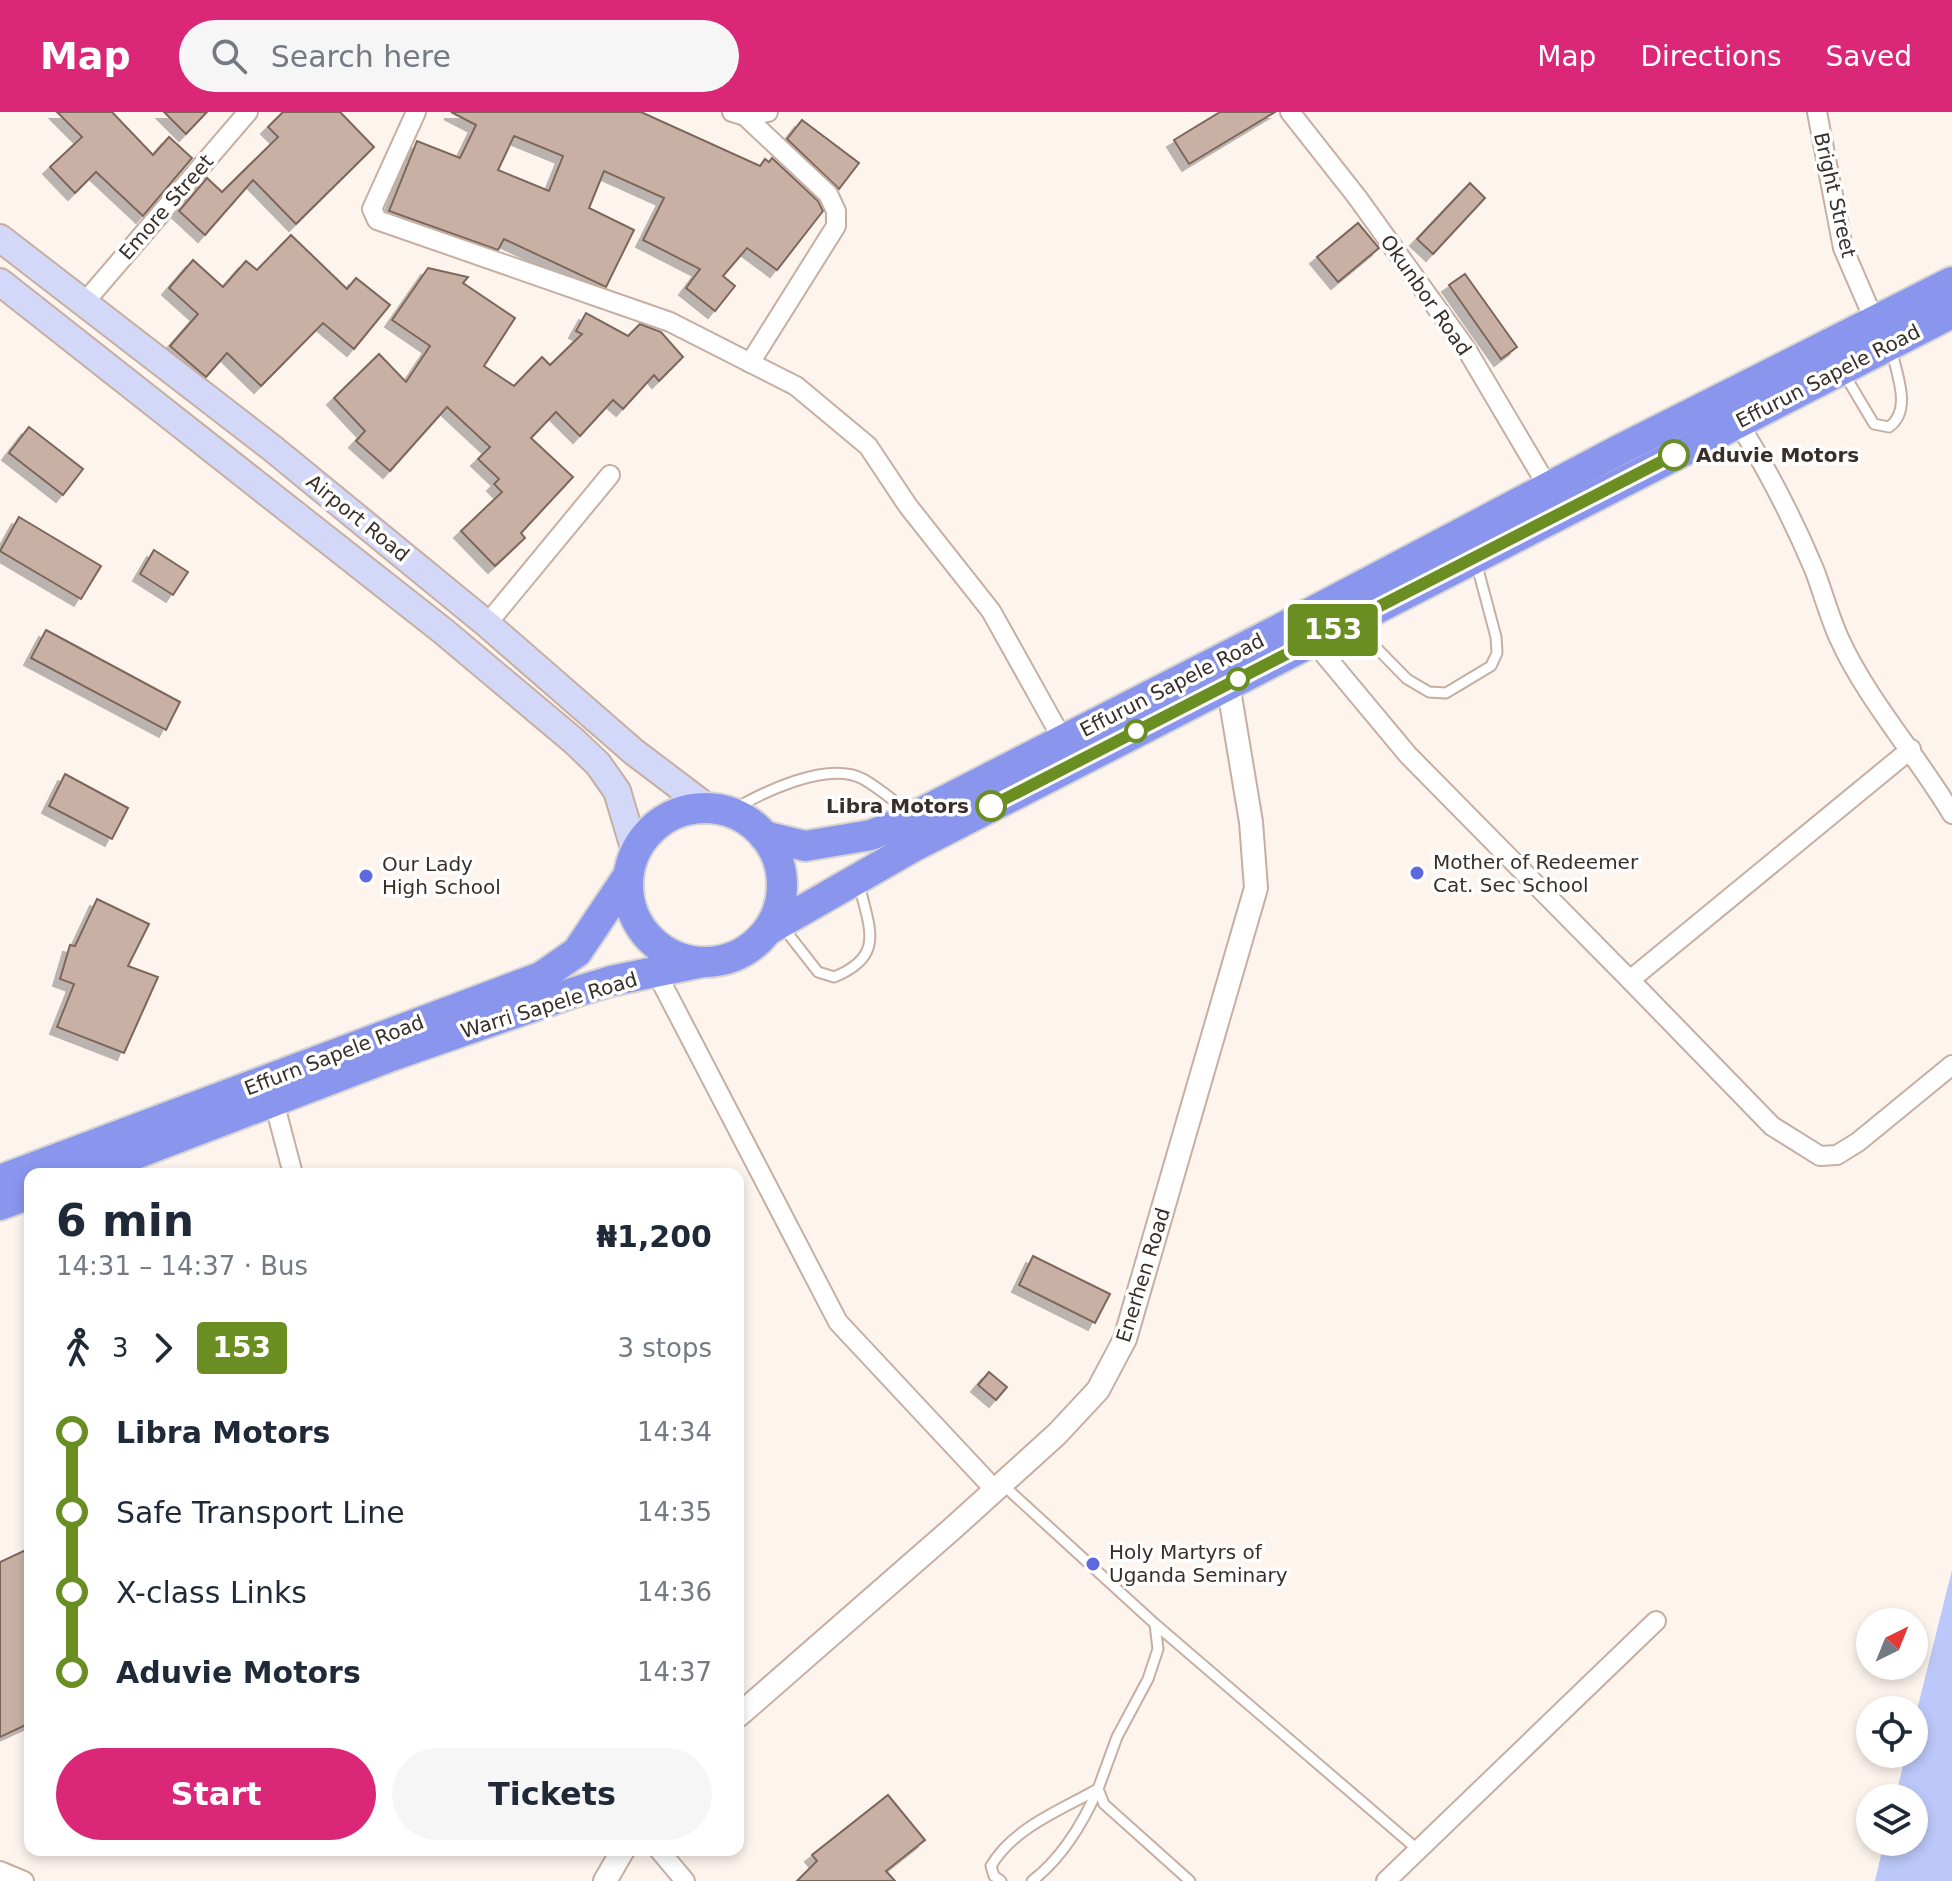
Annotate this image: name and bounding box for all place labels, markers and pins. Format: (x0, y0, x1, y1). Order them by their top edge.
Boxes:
marker: Aduvie Motors (1659, 440, 1689, 470)
place label: Aduvie Motors (1696, 443, 1859, 467)
unlabelled marker (1227, 668, 1249, 690)
unlabelled marker (1125, 720, 1147, 742)
marker: Libra Motors (976, 791, 1006, 821)
place label: Libra Motors (826, 794, 969, 818)
place label: Mother of Redeemer Cat. Sec School (1433, 850, 1639, 897)
place label: Our Lady High School (382, 852, 501, 899)
marker: Mother of Redeemer Cat. Sec School (1408, 864, 1426, 882)
marker: Our Lady High School (357, 867, 375, 885)
place label: Holy Martyrs of Uganda Seminary (1109, 1540, 1288, 1587)
marker: Holy Martyrs of Uganda Seminary (1084, 1555, 1102, 1573)

